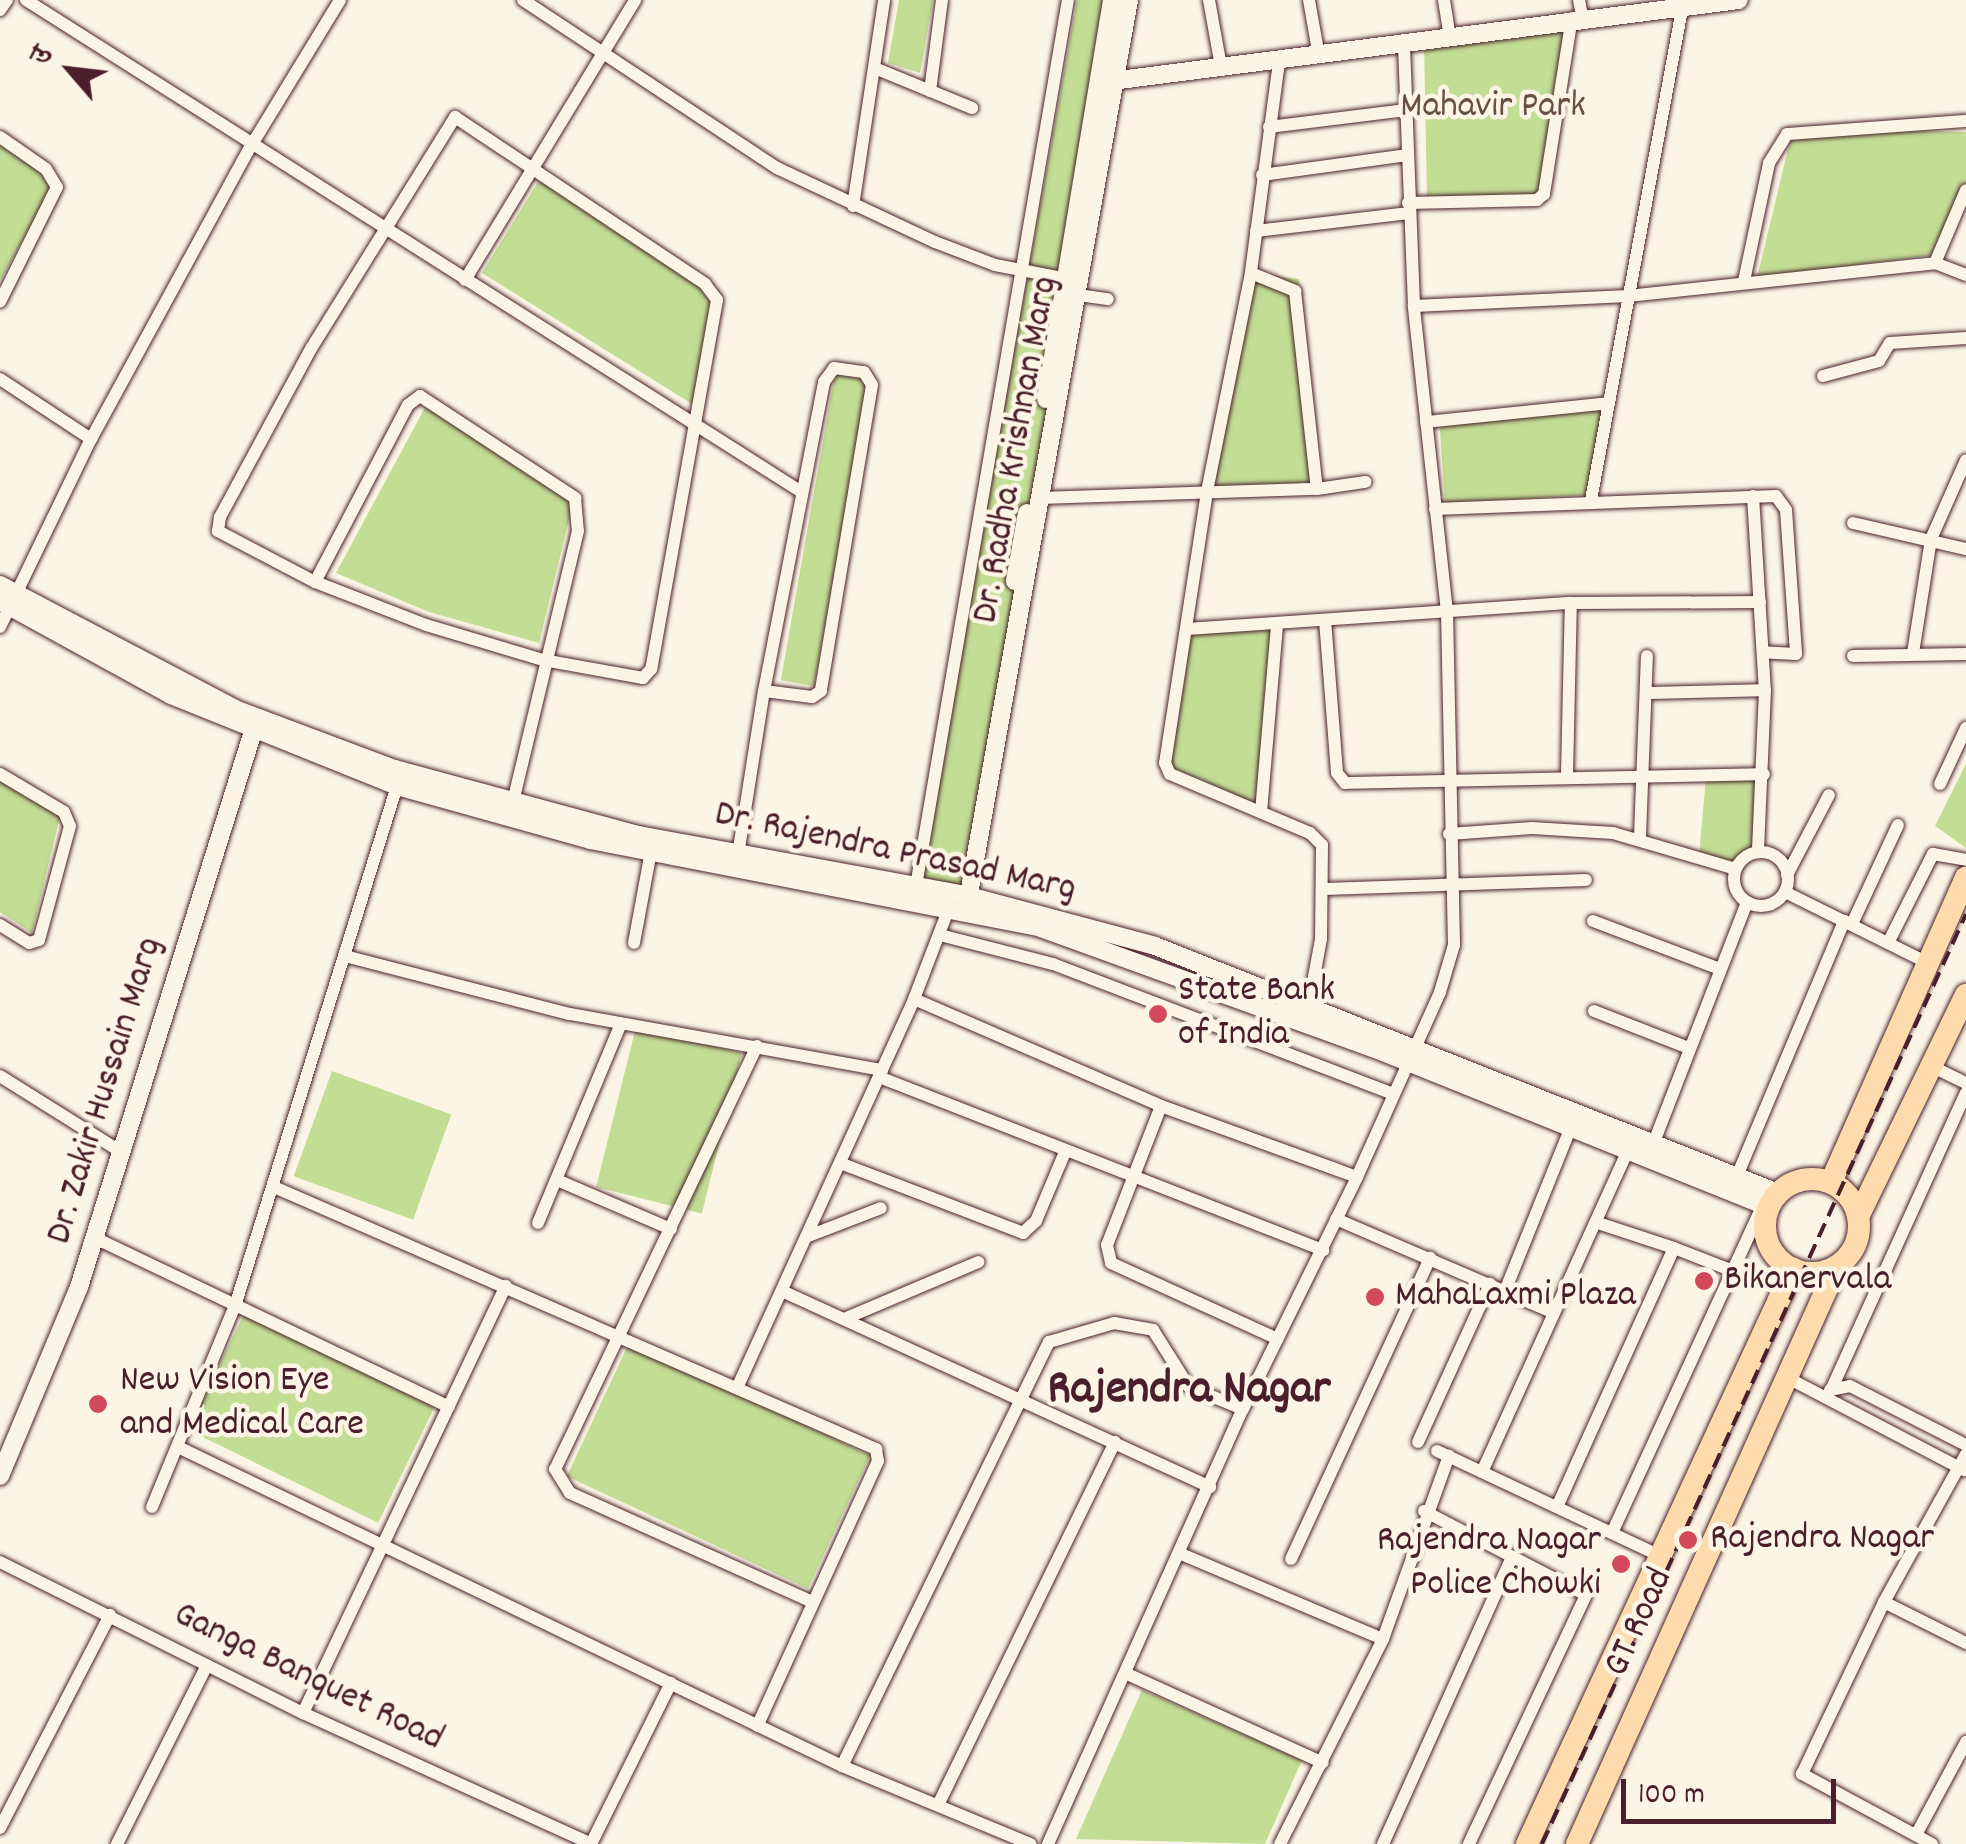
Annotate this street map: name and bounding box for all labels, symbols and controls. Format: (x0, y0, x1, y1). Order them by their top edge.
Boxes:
north arrow (20, 20, 120, 120)
text: उ (22, 40, 65, 72)
park label: Mahavir Park (1400, 85, 1586, 131)
street label: Dr. Radha Krishnan Marg (964, 273, 1070, 627)
street label: Dr. Rajendra Prasad Marg (710, 792, 1080, 914)
street label: Dr. Zakir Hussain Marg (38, 932, 174, 1250)
place label: State Bank of India (1178, 969, 1335, 1058)
marker: State Bank of India (1147, 1003, 1169, 1025)
place label: Bikanervala (1724, 1258, 1891, 1304)
marker: Bikanervala (1693, 1270, 1715, 1292)
place label: MahaLaxmi Plaza (1395, 1274, 1636, 1320)
marker: MahaLaxmi Plaza (1364, 1286, 1386, 1308)
place label: New Vision Eye and Medical Care (120, 1359, 364, 1448)
district label: Rajendra Nagar (1047, 1363, 1331, 1421)
marker: New Vision Eye and Medical Care (85, 1391, 111, 1417)
place label: Rajendra Nagar (1710, 1517, 1934, 1563)
place label: Rajendra Nagar Police Chowki (1377, 1519, 1601, 1608)
marker: Rajendra Nagar (1675, 1527, 1701, 1553)
marker: Rajendra Nagar Police Chowki (1610, 1553, 1632, 1575)
street label: GT Road (1595, 1562, 1685, 1684)
street label: Ganga Banquet Road (165, 1593, 451, 1763)
scale bar (1626, 1759, 1841, 1821)
text: 100 m (1638, 1775, 1705, 1818)

